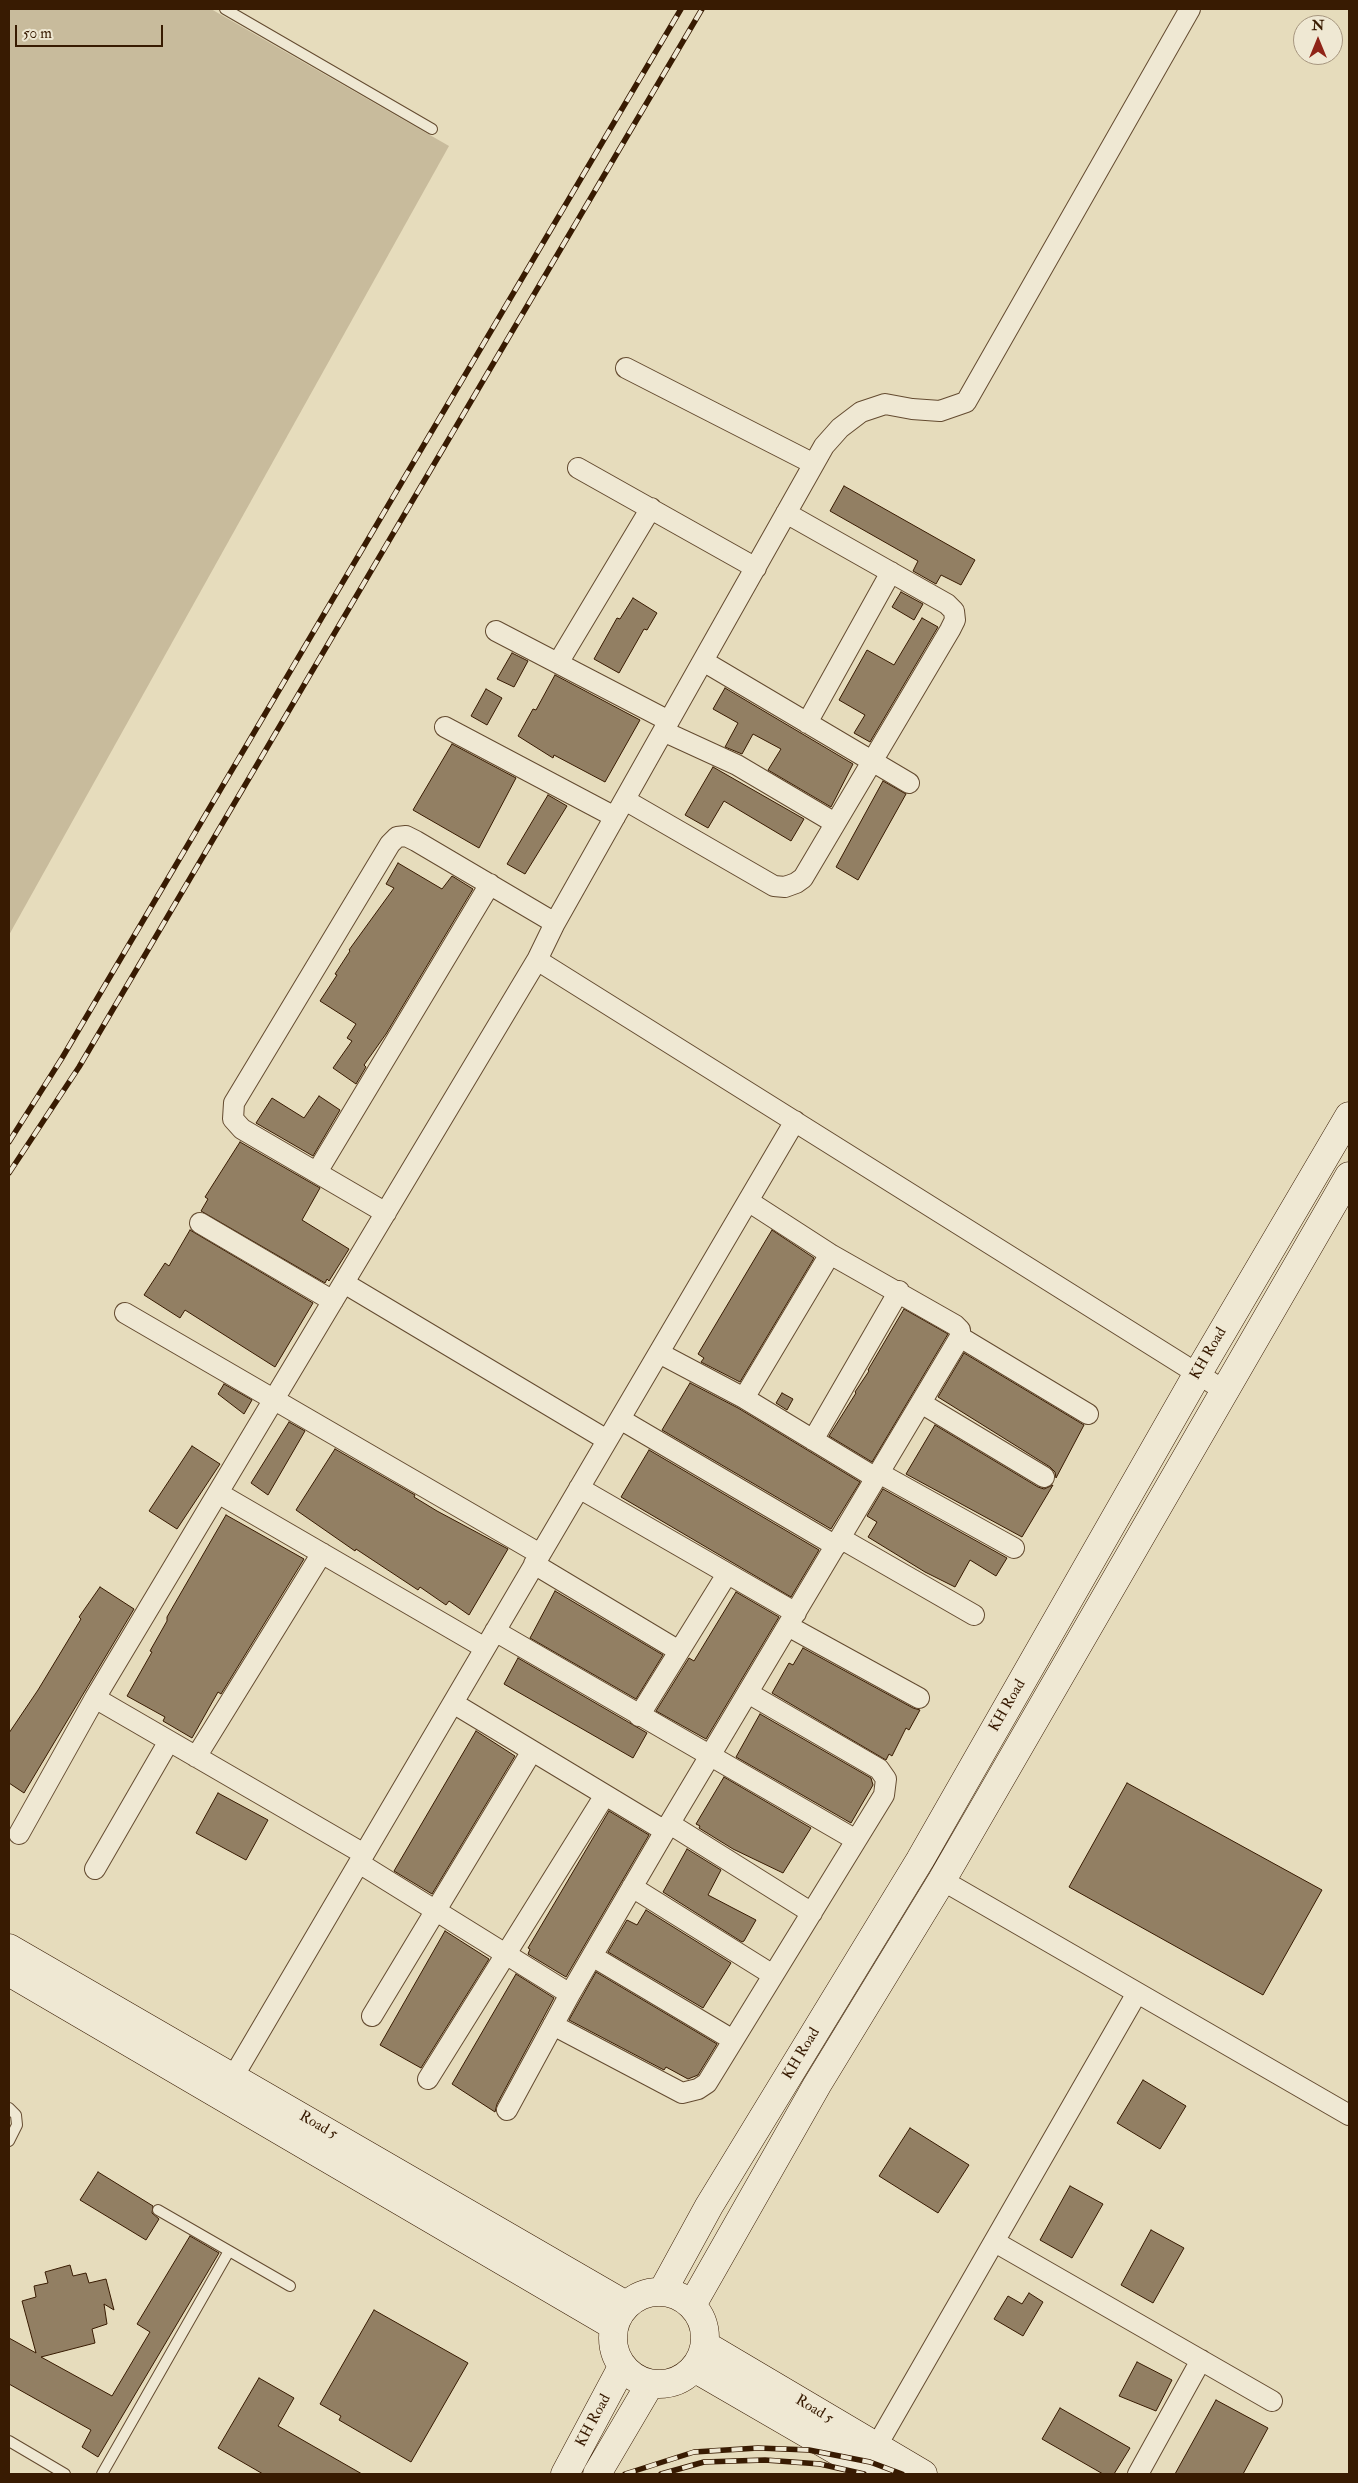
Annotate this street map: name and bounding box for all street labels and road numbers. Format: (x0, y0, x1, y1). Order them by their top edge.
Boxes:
street label: KH Road (1187, 1325, 1231, 1383)
street label: KH Road (986, 1677, 1030, 1735)
street label: KH Road (780, 2025, 824, 2083)
street label: Road 5 (296, 2108, 340, 2144)
street label: KH Road (573, 2391, 615, 2451)
street label: Road 5 (792, 2392, 836, 2428)

